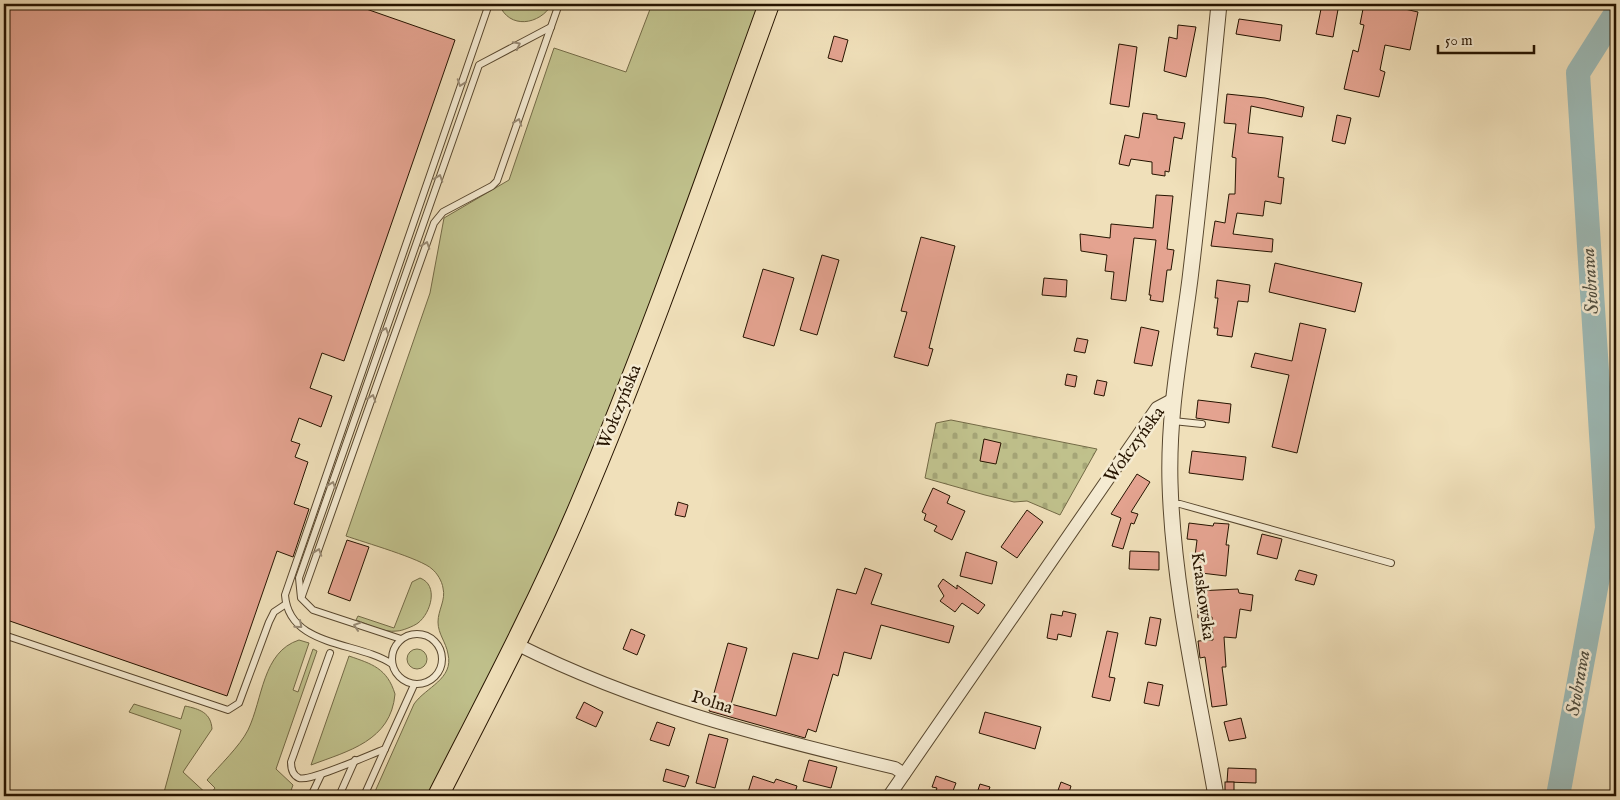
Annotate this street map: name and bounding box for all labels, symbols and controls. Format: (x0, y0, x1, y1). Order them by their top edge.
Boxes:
scale bar (1438, 22, 1534, 54)
text: 50 m (1445, 31, 1473, 50)
one-way arrow (511, 41, 520, 51)
one-way arrow (457, 78, 467, 87)
one-way arrow (512, 119, 522, 127)
one-way arrow (433, 174, 443, 183)
one-way arrow (420, 241, 430, 250)
water label: Stobrawa (1577, 247, 1605, 315)
one-way arrow (380, 327, 390, 336)
street label: Wołczyńska (593, 361, 647, 453)
one-way arrow (366, 395, 376, 403)
street label: Wołczyńska (1100, 402, 1171, 488)
one-way arrow (326, 481, 336, 489)
one-way arrow (312, 548, 322, 556)
street label: Kraskowska (1184, 551, 1220, 642)
one-way arrow (293, 620, 302, 629)
one-way arrow (353, 621, 362, 631)
water label: Stobrawa (1561, 648, 1597, 718)
street label: Polna (689, 686, 736, 720)

